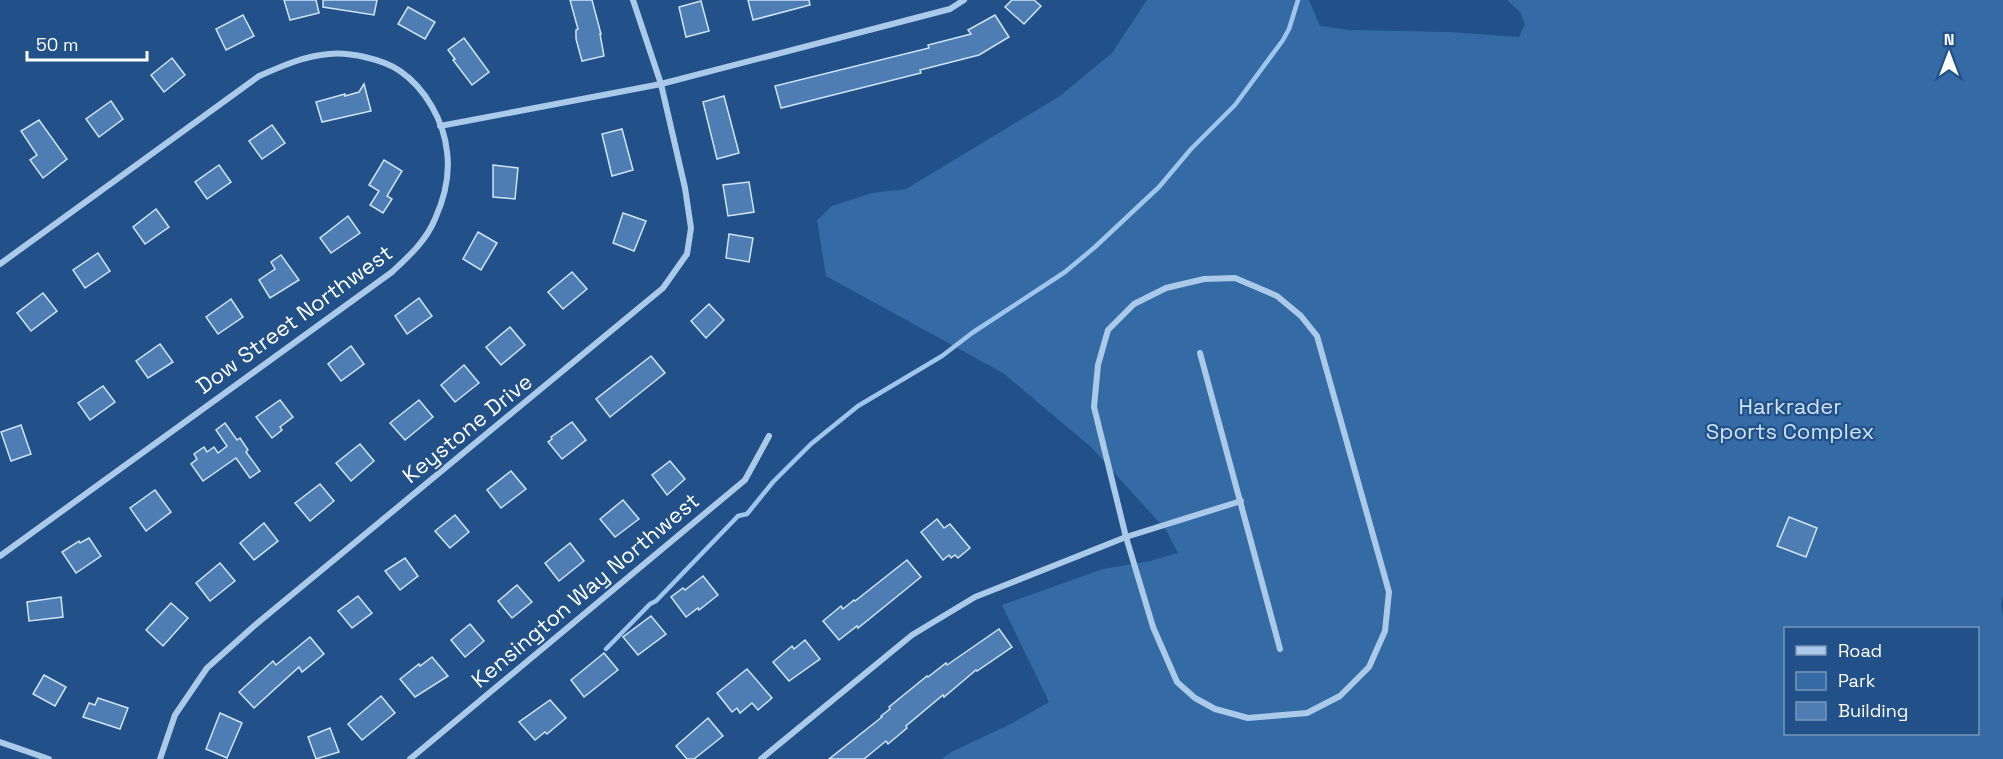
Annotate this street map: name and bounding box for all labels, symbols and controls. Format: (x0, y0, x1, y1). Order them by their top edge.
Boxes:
scale bar (27, 24, 147, 62)
north arrow (1919, 24, 1979, 84)
text: N (1944, 29, 1954, 50)
text: 50 m (36, 33, 78, 56)
street label: Dow Street Northwest (190, 238, 398, 400)
street label: Keystone Drive (396, 367, 538, 489)
park label: Harkrader Sports Complex (1706, 392, 1874, 445)
street label: Kensington Way Northwest (465, 486, 705, 694)
legend (1784, 627, 1979, 735)
text: Road (1838, 639, 1882, 662)
text: Park (1838, 669, 1876, 692)
text: Building (1838, 699, 1908, 722)

